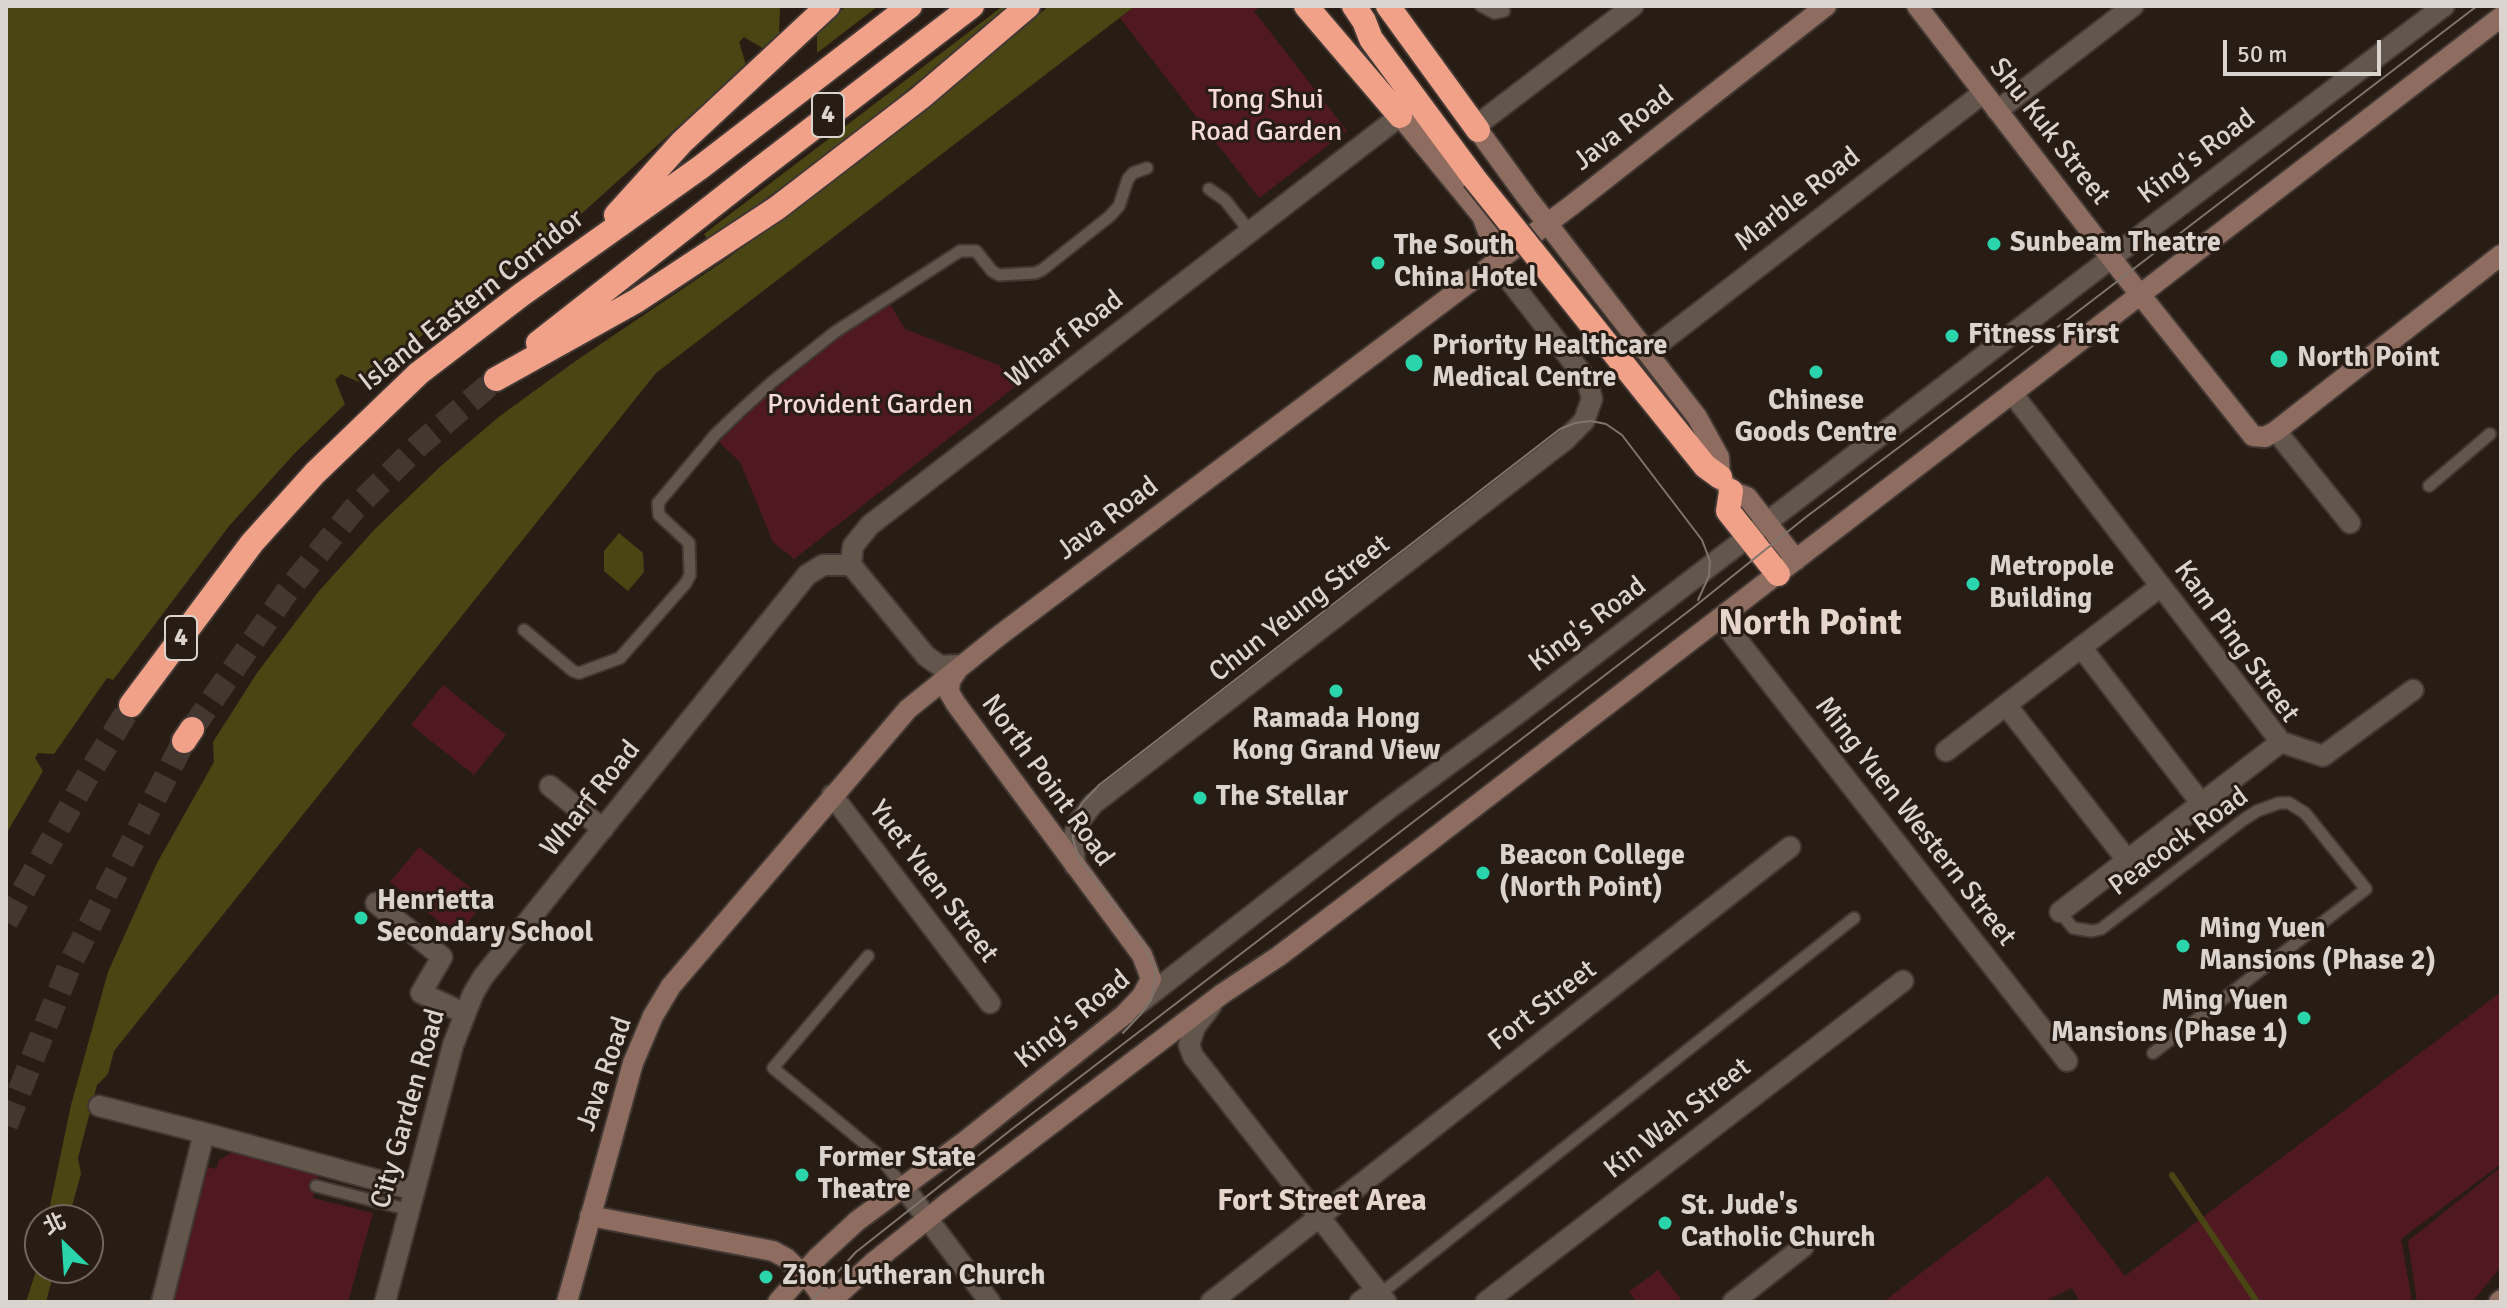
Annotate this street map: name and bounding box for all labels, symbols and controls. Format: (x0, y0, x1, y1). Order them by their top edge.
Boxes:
scale bar (2227, 24, 2385, 74)
text: 50 m (2237, 39, 2287, 69)
street label: Shu Kuk Street (1981, 52, 2117, 212)
street label: Java Road (1567, 79, 1681, 179)
park label: Tong Shui Road Garden (1190, 84, 1342, 150)
road number: 4 (812, 93, 844, 137)
street label: King's Road (2132, 102, 2262, 212)
street label: Marble Road (1729, 141, 1867, 259)
street label: Island Eastern Corridor (353, 203, 591, 399)
place label: Sunbeam Theatre (2010, 227, 2221, 261)
place label: The South China Hotel (1394, 230, 1537, 296)
marker: Sunbeam Theatre (1985, 235, 2003, 253)
marker: The South China Hotel (1369, 254, 1387, 272)
street label: Wharf Road (1000, 284, 1130, 396)
place label: Fitness First (1968, 319, 2119, 353)
marker: Fitness First (1943, 327, 1961, 345)
place label: Priority Healthcare Medical Centre (1432, 330, 1667, 396)
place label: North Point (2297, 342, 2440, 376)
marker: North Point (2268, 348, 2290, 370)
marker: Priority Healthcare Medical Centre (1403, 352, 1425, 374)
marker: Chinese Goods Centre (1807, 363, 1825, 381)
place label: Chinese Goods Centre (1735, 385, 1897, 451)
park label: Provident Garden (767, 389, 973, 423)
street label: Java Road (1051, 470, 1165, 568)
street label: Chun Yeung Street (1203, 528, 1397, 690)
place label: Metropole Building (1989, 551, 2114, 617)
street label: Kam Ping Street (2166, 554, 2306, 730)
street label: King's Road (1523, 570, 1653, 680)
marker: Metropole Building (1964, 575, 1982, 593)
district label: North Point (1718, 603, 1902, 647)
road number: 4 (165, 616, 197, 660)
marker: Ramada Hong Kong Grand View (1327, 682, 1345, 700)
street label: North Point Road (973, 689, 1121, 873)
street label: Ming Yuen Western Street (1807, 691, 2023, 953)
place label: Ramada Hong Kong Grand View (1232, 703, 1440, 769)
street label: Wharf Road (534, 734, 648, 864)
street label: Peacock Road (2103, 780, 2255, 904)
place label: The Stellar (1216, 781, 1348, 815)
marker: The Stellar (1191, 789, 1209, 807)
street label: Yuet Yuen Street (861, 794, 1005, 970)
place label: Beacon College (North Point) (1499, 840, 1685, 906)
marker: Beacon College (North Point) (1474, 864, 1492, 882)
place label: Henrietta Secondary School (377, 885, 593, 951)
marker: Henrietta Secondary School (352, 909, 370, 927)
place label: Ming Yuen Mansions (Phase 2) (2199, 913, 2436, 979)
marker: Ming Yuen Mansions (Phase 2) (2174, 937, 2192, 955)
street label: Fort Street (1482, 953, 1604, 1059)
street label: King's Road (1009, 963, 1137, 1077)
place label: Ming Yuen Mansions (Phase 1) (2051, 985, 2288, 1051)
street label: City Garden Road (364, 1005, 454, 1213)
marker: Ming Yuen Mansions (Phase 1) (2295, 1009, 2313, 1027)
street label: Java Road (570, 1012, 640, 1136)
street label: Kin Wah Street (1598, 1051, 1758, 1187)
place label: Former State Theatre (818, 1142, 976, 1208)
marker: Former State Theatre (793, 1166, 811, 1184)
district label: Fort Street Area (1217, 1184, 1427, 1220)
place label: St. Jude's Catholic Church (1681, 1190, 1876, 1256)
north arrow (24, 1204, 104, 1284)
text: 北 (39, 1207, 70, 1240)
marker: St. Jude's Catholic Church (1656, 1214, 1674, 1232)
place label: Zion Lutheran Church (782, 1260, 1045, 1294)
marker: Zion Lutheran Church (757, 1268, 775, 1286)

